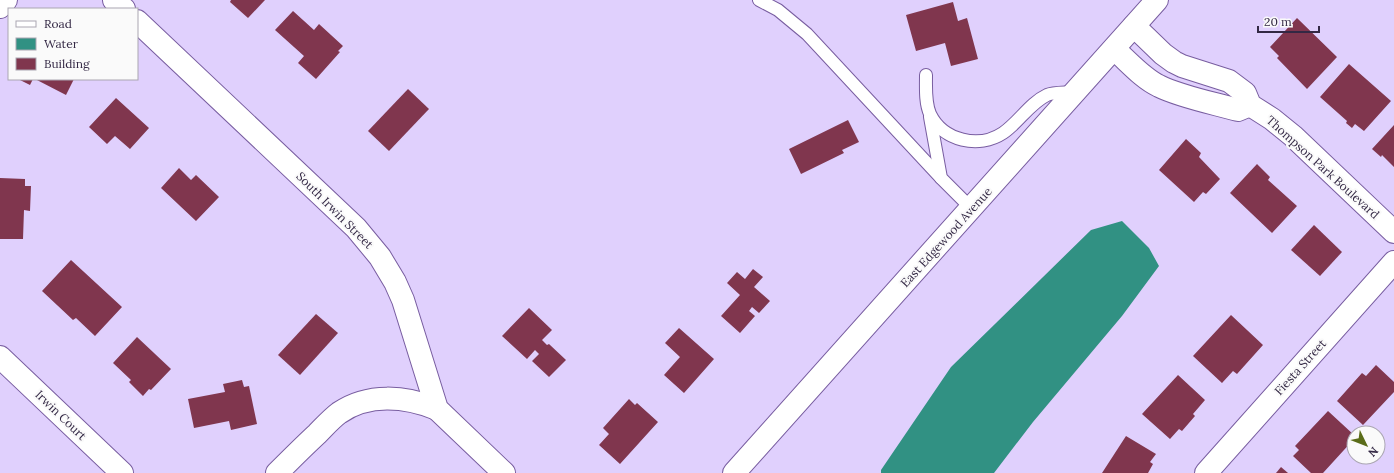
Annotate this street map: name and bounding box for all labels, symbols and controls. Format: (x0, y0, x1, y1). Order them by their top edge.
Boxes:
legend (8, 8, 138, 80)
scale bar (1258, 8, 1319, 34)
text: 20 m (1264, 14, 1292, 29)
text: Road (44, 16, 72, 31)
text: Water (44, 36, 79, 51)
text: Building (44, 56, 90, 71)
street label: Thompson Park Boulevard (1263, 112, 1383, 222)
street label: South Irwin Street (293, 168, 377, 252)
street label: East Edgewood Avenue (897, 184, 995, 290)
street label: Fiesta Street (1271, 336, 1329, 398)
street label: Irwin Court (32, 387, 90, 443)
north arrow (1346, 425, 1386, 465)
text: N (1365, 444, 1381, 460)

